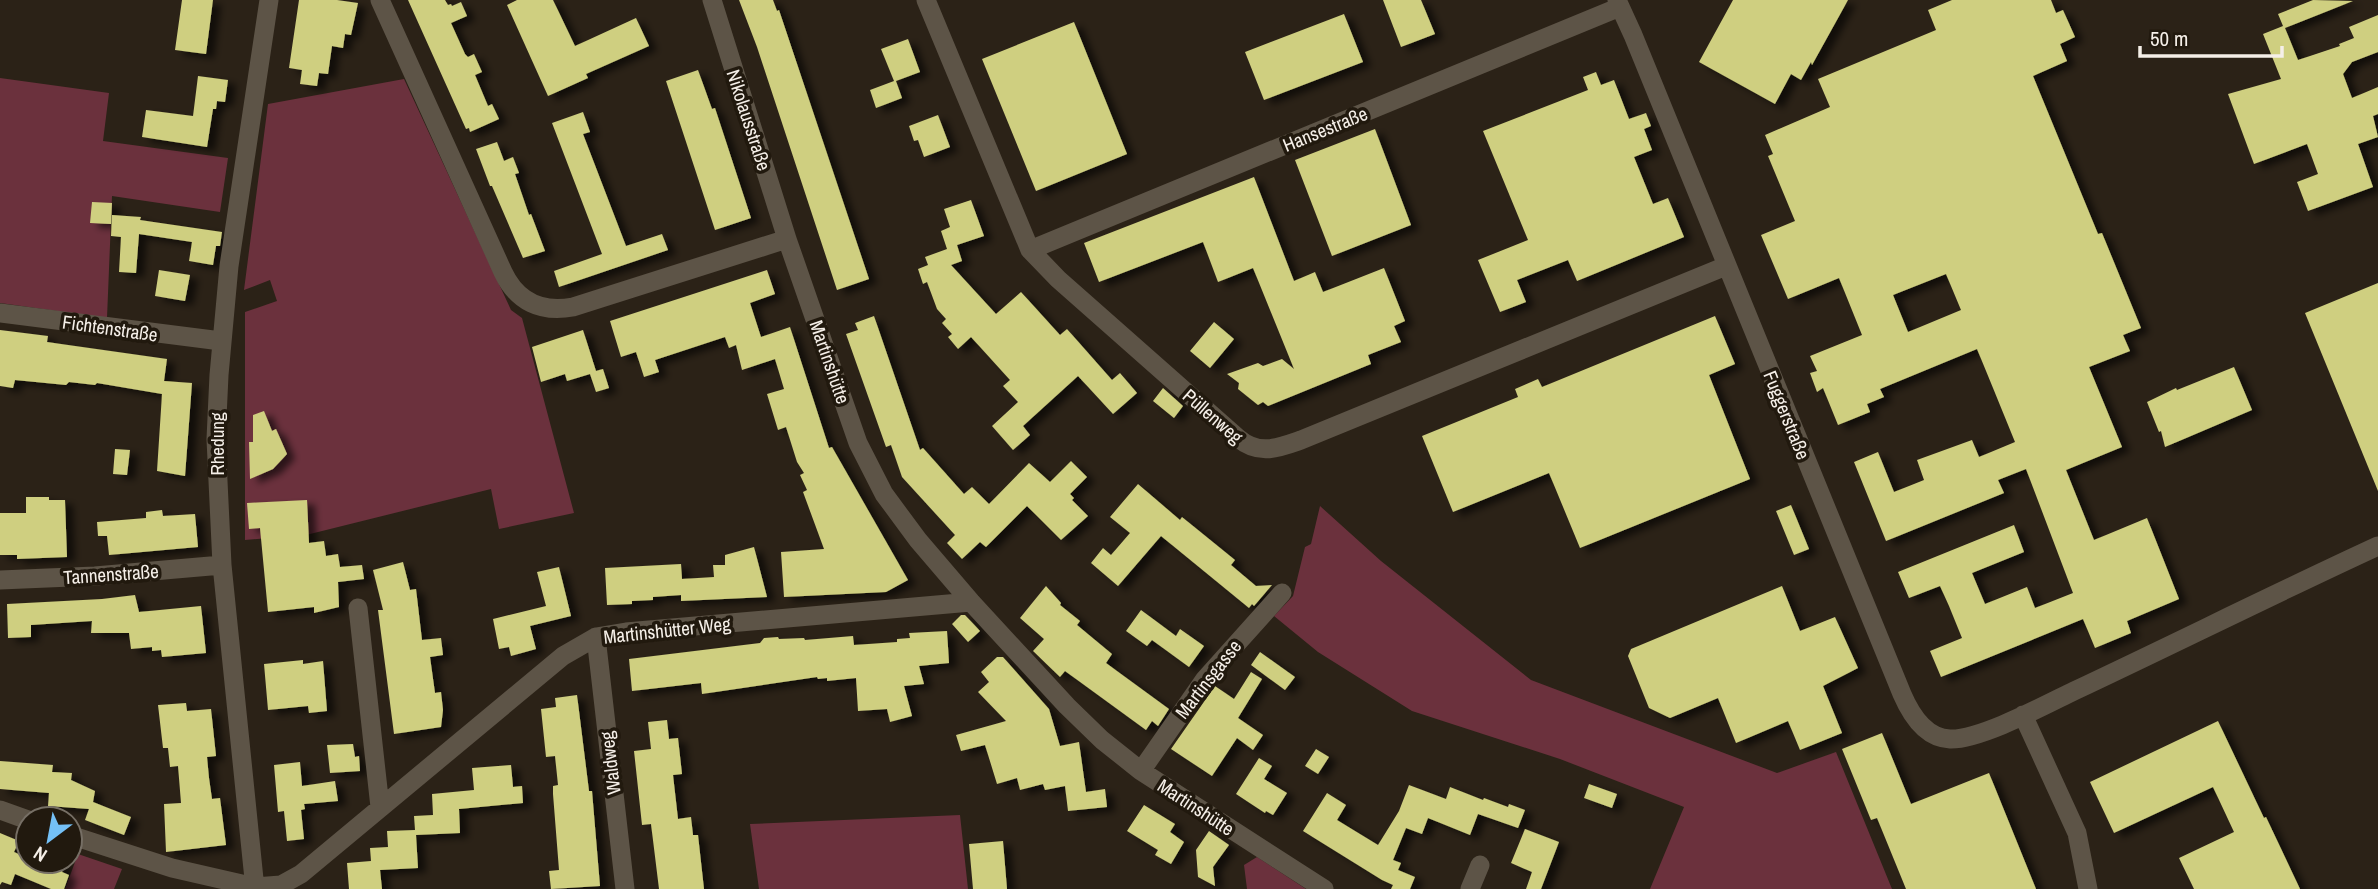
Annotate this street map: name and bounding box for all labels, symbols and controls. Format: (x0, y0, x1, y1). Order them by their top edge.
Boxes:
scale bar (2140, 14, 2282, 58)
text: 50 m (2150, 24, 2188, 53)
street label: Nikolausstraße (720, 66, 778, 174)
street label: Hansestraße (1279, 100, 1371, 158)
street label: Fichtenstraße (61, 308, 159, 348)
street label: Martinshütte (804, 317, 856, 407)
street label: Fuggerstraße (1757, 367, 1817, 463)
street label: Püllenweg (1177, 383, 1249, 450)
street label: Rhedung (204, 412, 230, 476)
street label: Tannenstraße (62, 558, 160, 590)
street label: Martinshütter Weg (602, 610, 732, 650)
street label: Martinsgasse (1169, 634, 1247, 724)
street label: Waldweg (593, 730, 627, 796)
street label: Martinshütte (1153, 773, 1239, 841)
north arrow (14, 805, 84, 875)
text: N (28, 840, 52, 868)

